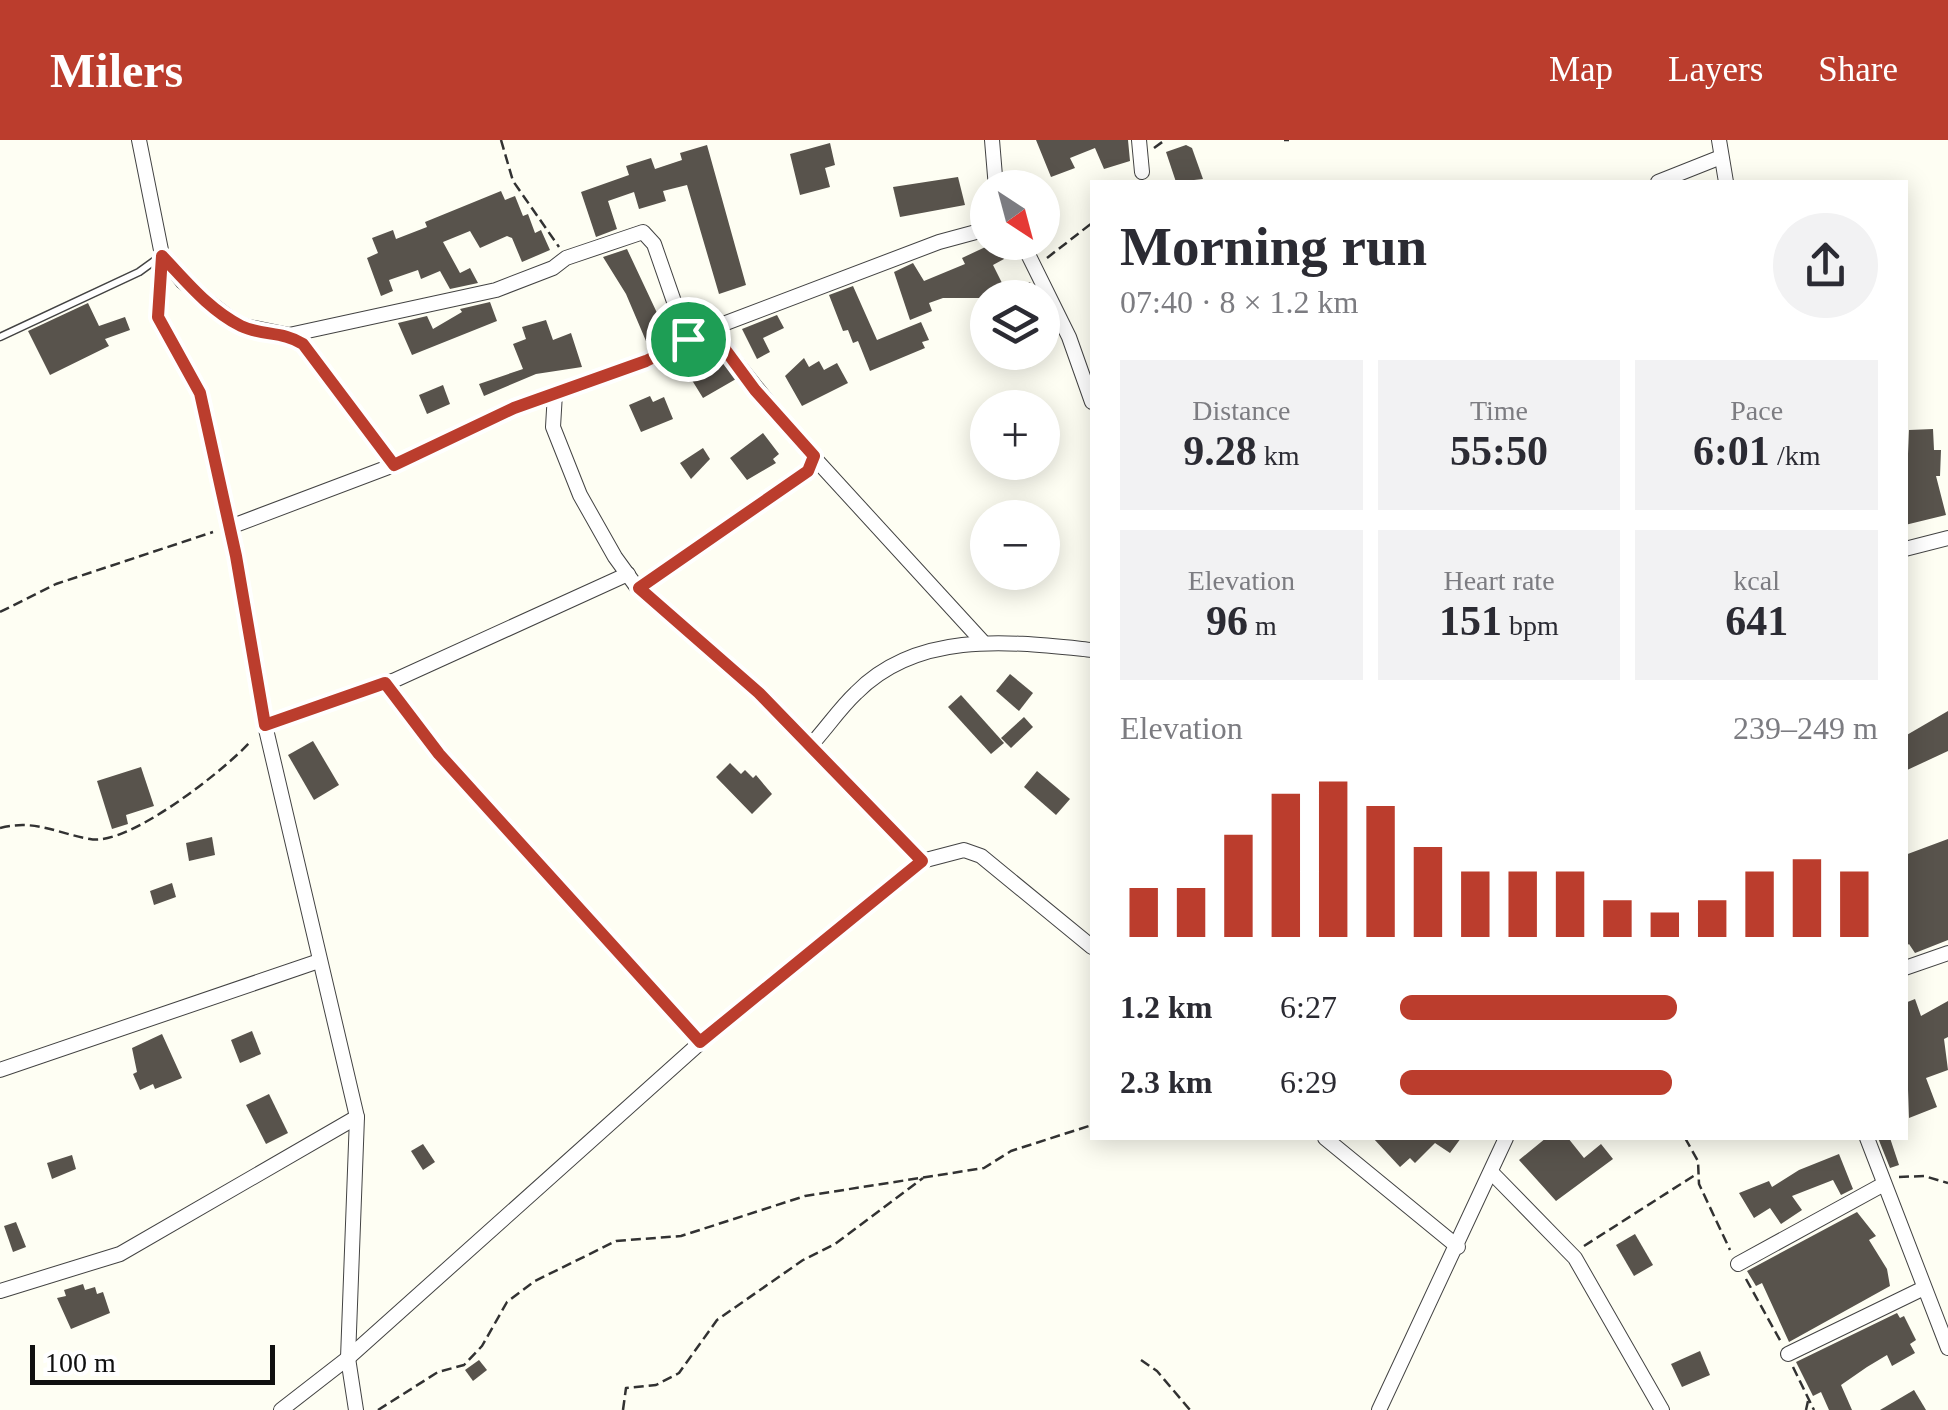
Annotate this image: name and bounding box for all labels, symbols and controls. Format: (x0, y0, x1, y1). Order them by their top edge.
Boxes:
text: Milers (50, 44, 183, 97)
text: Map (1549, 50, 1613, 89)
text: Layers (1668, 50, 1763, 89)
text: Share (1818, 50, 1898, 89)
north arrow (970, 170, 1060, 260)
map controls (970, 170, 1060, 590)
button: share (1773, 213, 1878, 318)
text: Morning run (1120, 216, 1427, 277)
button: layers (970, 280, 1060, 370)
text: 07:40 · 8 × 1.2 km (1120, 284, 1358, 320)
pin (646, 297, 731, 382)
icon: arrive (661, 312, 716, 367)
button: + (970, 390, 1060, 480)
text: Distance (1192, 395, 1290, 426)
text: Time (1470, 395, 1528, 426)
text: Pace (1730, 395, 1783, 426)
text: 9.28 (1183, 428, 1257, 474)
text: 55:50 (1450, 428, 1548, 474)
text: 6:01 (1693, 428, 1770, 474)
text: km (1257, 440, 1299, 471)
text: /km (1770, 440, 1820, 471)
button: − (970, 500, 1060, 590)
text: Elevation (1188, 565, 1295, 596)
text: Heart rate (1443, 565, 1555, 596)
text: kcal (1733, 565, 1780, 596)
text: 96 (1206, 598, 1248, 644)
text: 151 (1439, 598, 1502, 644)
text: 641 (1725, 598, 1788, 644)
text: m (1248, 610, 1277, 641)
text: bpm (1502, 610, 1559, 641)
text: Elevation (1120, 710, 1243, 746)
text: 239–249 m (1733, 710, 1878, 746)
text: 1.2 km (1120, 989, 1212, 1025)
text: 6:27 (1280, 989, 1337, 1025)
text: 2.3 km (1120, 1064, 1212, 1100)
text: 6:29 (1280, 1064, 1337, 1100)
scale bar (30, 1340, 275, 1384)
text: 100 m (45, 1347, 116, 1378)

